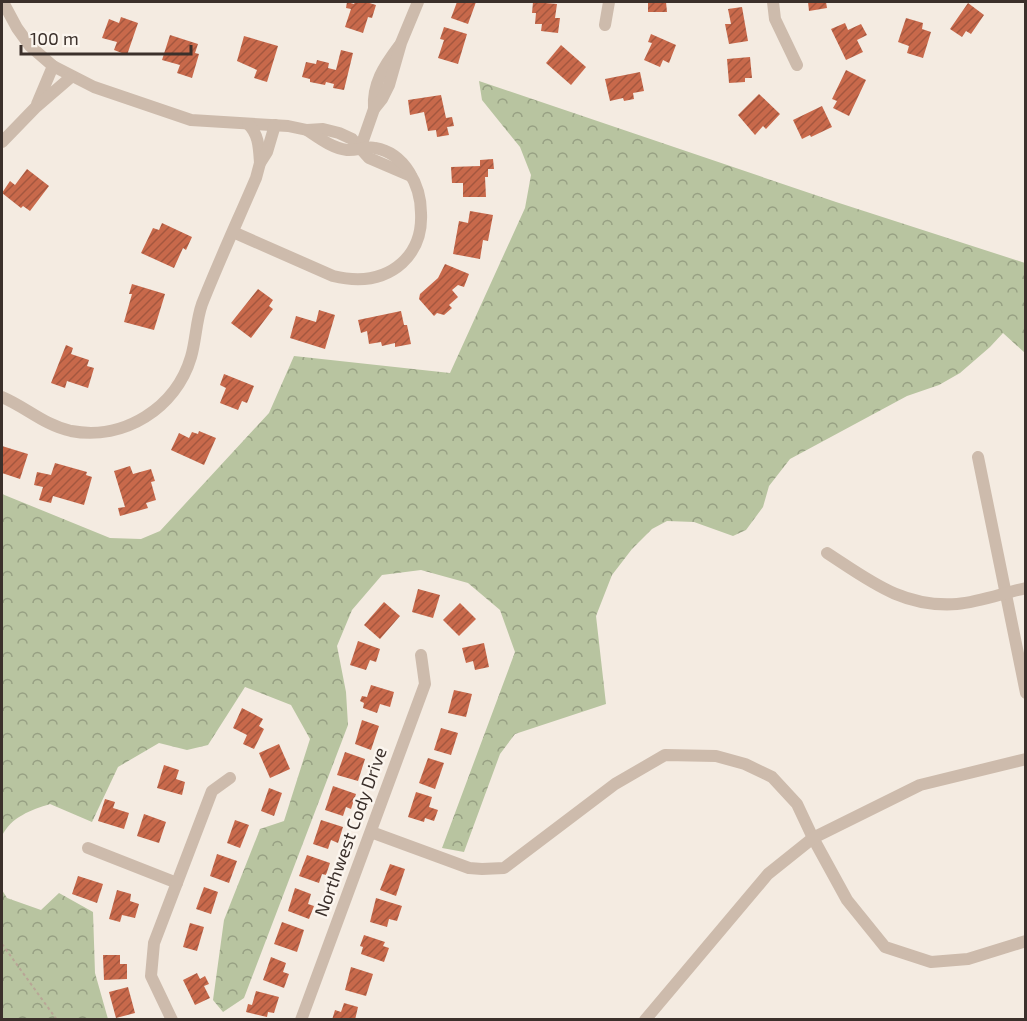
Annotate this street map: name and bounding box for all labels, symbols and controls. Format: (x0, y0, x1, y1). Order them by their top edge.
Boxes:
scale bar (21, 18, 190, 56)
text: 100 m (30, 27, 79, 49)
street label: Northwest Cody Drive (309, 744, 391, 919)

